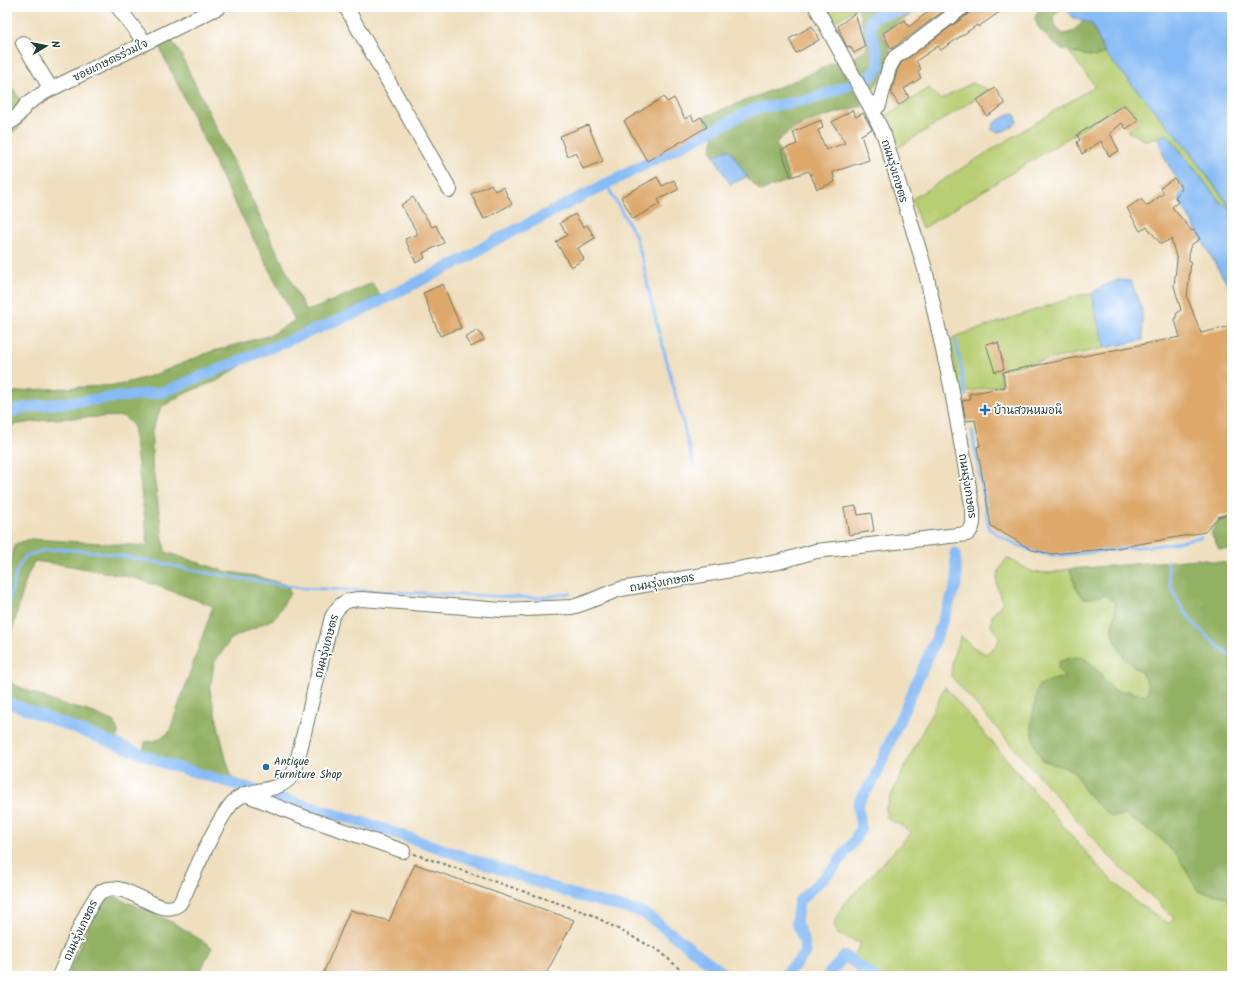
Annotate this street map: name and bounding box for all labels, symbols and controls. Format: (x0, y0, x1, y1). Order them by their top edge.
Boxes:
north arrow (26, 26, 66, 66)
street label: ซอยเกษตรร่วมใจ (70, 35, 151, 87)
text: N (45, 39, 64, 49)
street label: ถนนรุ่งเกษตร (876, 137, 912, 205)
place label: บ้านสวนหมอนิ (994, 402, 1063, 420)
marker: บ้านสวนหมอนิ (979, 404, 991, 416)
street label: ถนนรุ่งเกษตร (953, 452, 981, 520)
street label: ถนนรุ่งเกษตร (628, 568, 696, 598)
street label: ถนนรุ่งเกษตร (310, 612, 344, 680)
place label: Antique Furniture Shop (274, 753, 342, 784)
marker: Antique Furniture Shop (261, 762, 271, 772)
street label: ถนนรุ่งเกษตร (59, 897, 103, 964)

